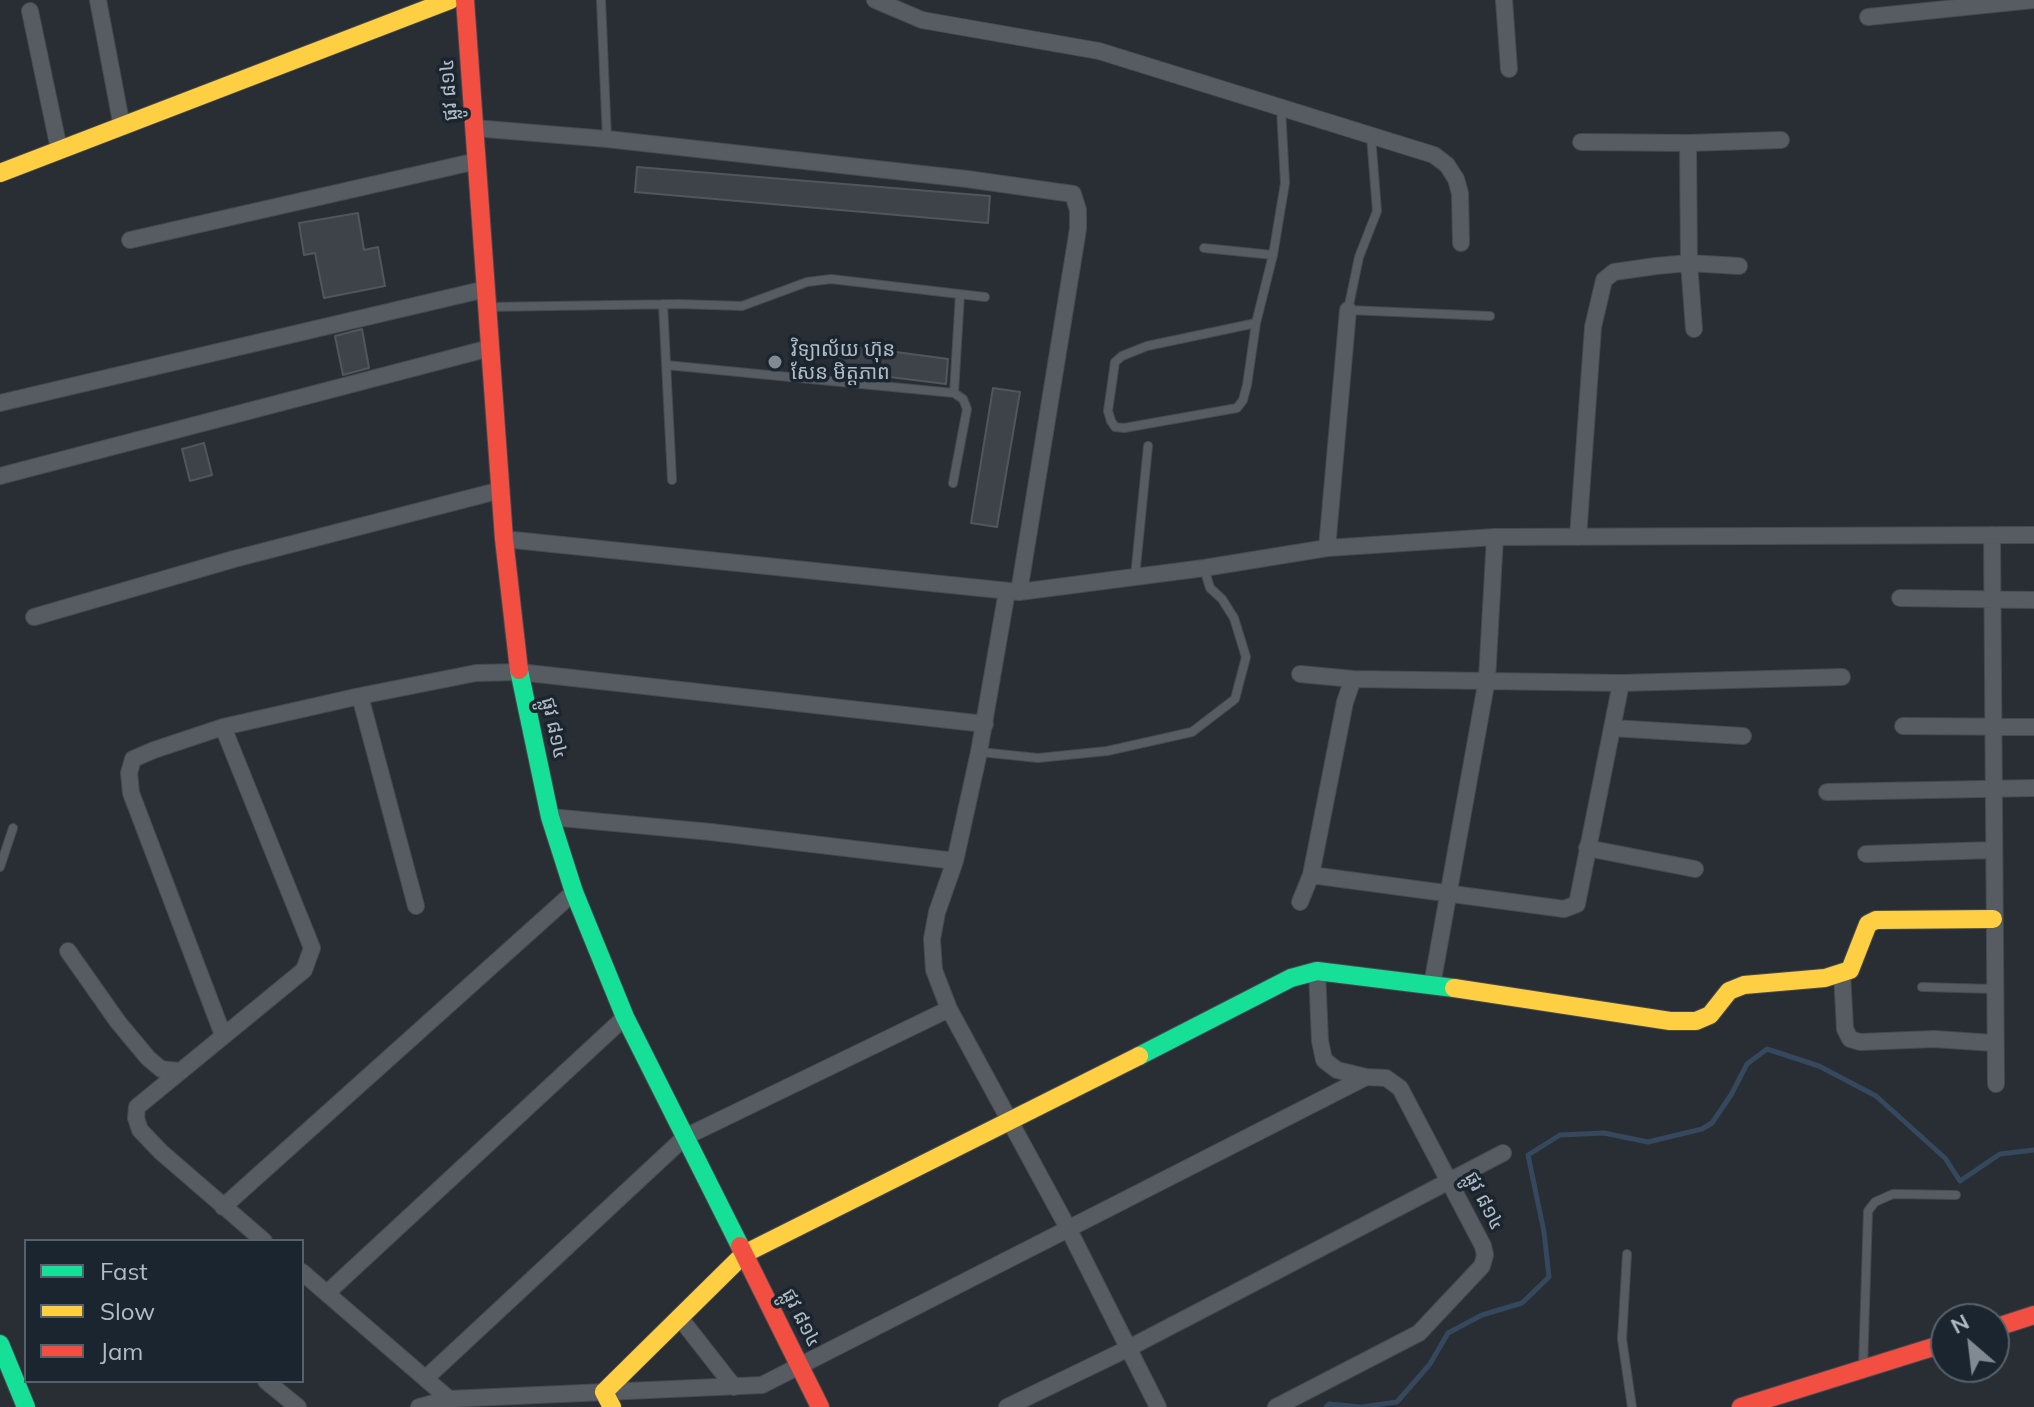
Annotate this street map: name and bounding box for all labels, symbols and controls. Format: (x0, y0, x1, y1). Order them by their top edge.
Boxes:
street label: ផ្លូវ ៨១៤ (435, 58, 463, 122)
place label: វិទ្យាល័យ ហ៊ុន សែន មិត្តភាព (791, 338, 895, 385)
marker: វិទ្យាល័យ ហ៊ុន សែន មិត្តភាព (766, 353, 784, 371)
street label: ផ្លូវ ៨១៤ (536, 695, 572, 761)
street label: ផ្លូវ ៨១៤ (1459, 1168, 1509, 1234)
legend (24, 1239, 304, 1383)
text: Fast (100, 1256, 148, 1286)
street label: ផ្លូវ ៨១៤ (776, 1285, 826, 1351)
text: Slow (100, 1296, 155, 1326)
north arrow (1930, 1303, 2010, 1383)
text: N (1946, 1307, 1974, 1340)
text: Jam (100, 1336, 143, 1366)

